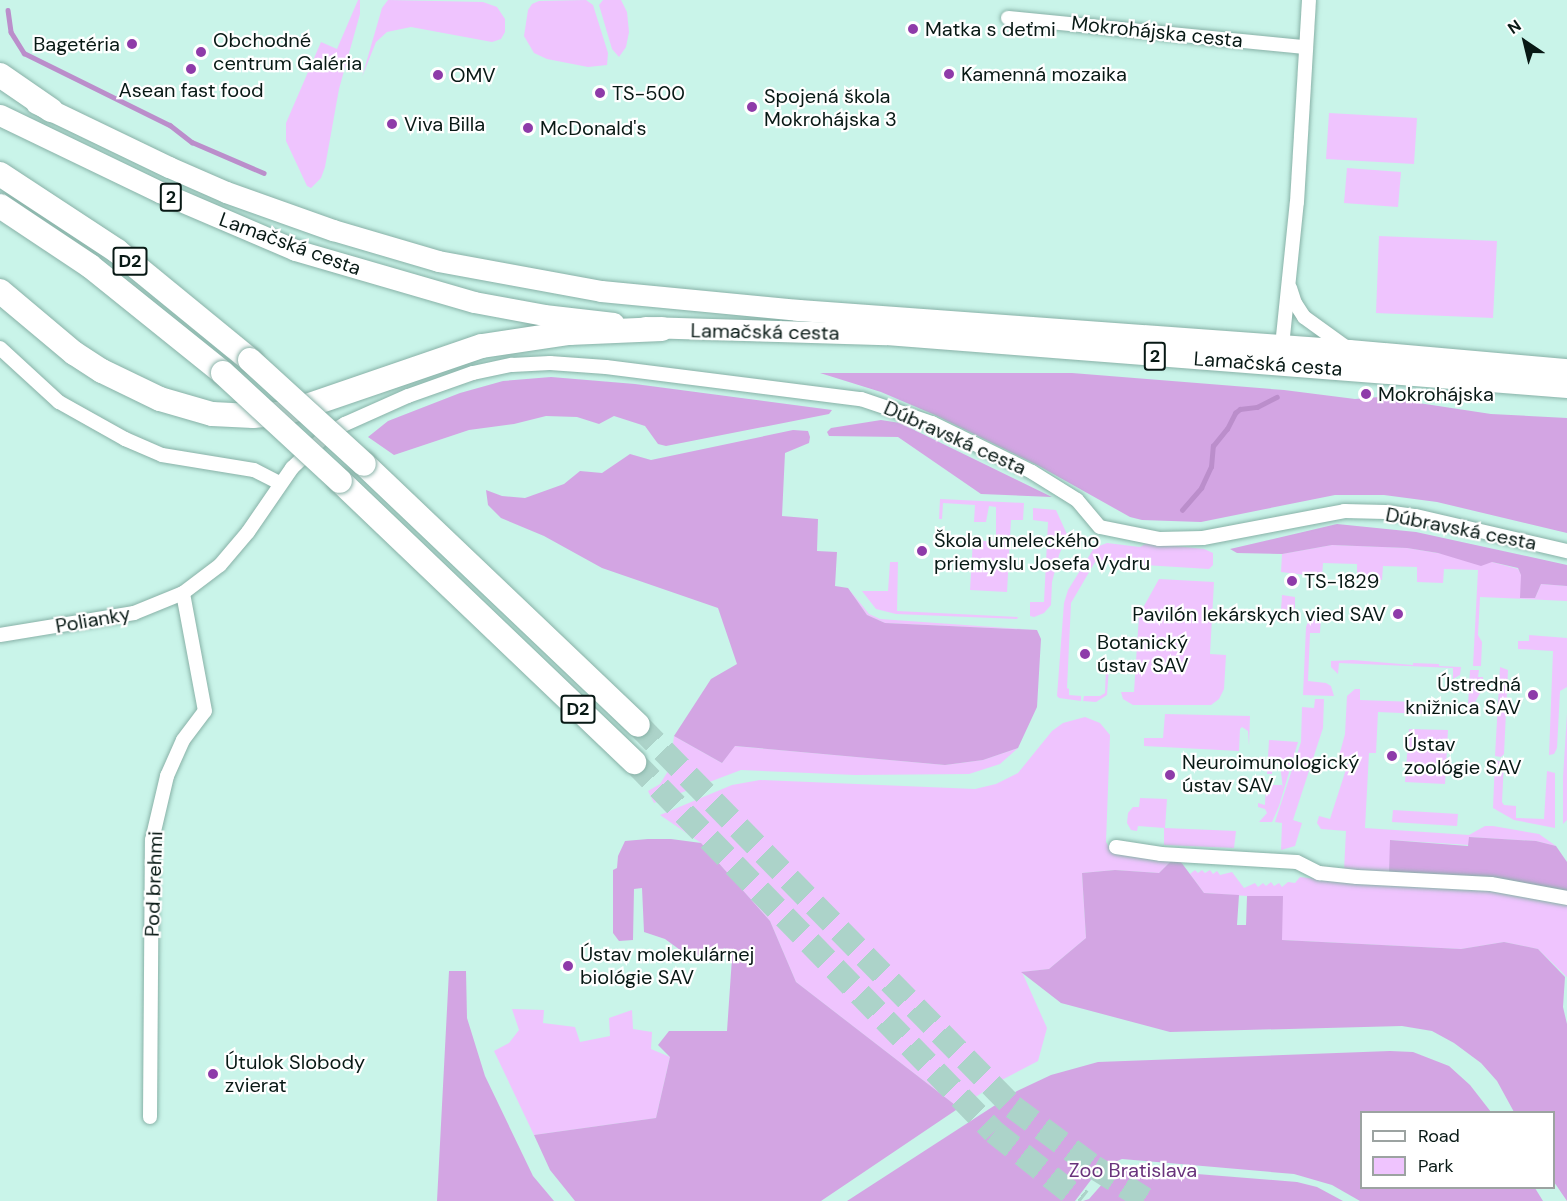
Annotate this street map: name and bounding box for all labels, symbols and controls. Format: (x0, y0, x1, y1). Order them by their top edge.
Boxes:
street label: Mokrohájska cesta (1070, 11, 1244, 53)
north arrow (1495, 12, 1555, 72)
text: N (1504, 15, 1525, 39)
place label: Matka s deťmi (925, 17, 1056, 41)
marker: Matka s deťmi (906, 22, 920, 36)
place label: Obchodné centrum Galéria (213, 28, 362, 75)
place label: Bagetéria (33, 32, 120, 56)
marker: Bagetéria (125, 37, 139, 51)
marker: Obchodné centrum Galéria (194, 45, 208, 59)
marker: Asean fast food (184, 62, 198, 76)
place label: Kamenná mozaika (961, 62, 1127, 86)
place label: OMV (450, 63, 496, 87)
marker: Kamenná mozaika (942, 67, 956, 81)
marker: OMV (431, 68, 445, 82)
place label: Asean fast food (118, 78, 264, 102)
place label: TS-500 (612, 81, 685, 105)
place label: Spojená škola Mokrohájska 3 (764, 84, 897, 131)
marker: TS-500 (593, 86, 607, 100)
marker: Spojená škola Mokrohájska 3 (745, 100, 759, 114)
place label: Viva Billa (404, 112, 485, 136)
place label: McDonald's (540, 116, 646, 140)
marker: Viva Billa (385, 117, 399, 131)
marker: McDonald's (521, 121, 535, 135)
road number: 2 (159, 182, 183, 212)
street label: Lamačská cesta (216, 207, 364, 281)
road number: D2 (112, 246, 148, 276)
street label: Lamačská cesta (690, 319, 840, 345)
road number: 2 (1143, 341, 1167, 371)
street label: Lamačská cesta (1193, 347, 1343, 381)
place label: Mokrohájska (1378, 382, 1494, 406)
marker: Mokrohájska (1359, 387, 1373, 401)
street label: Dúbravská cesta (880, 396, 1030, 480)
street label: Dúbravská cesta (1384, 503, 1538, 555)
place label: Škola umeleckého priemyslu Josefa Vydru (934, 528, 1150, 575)
marker: Škola umeleckého priemyslu Josefa Vydru (915, 544, 929, 558)
place label: TS-1829 (1304, 569, 1379, 593)
marker: TS-1829 (1285, 574, 1299, 588)
street label: Polianky (54, 602, 132, 638)
place label: Pavilón lekárskych vied SAV (1132, 602, 1386, 626)
marker: Pavilón lekárskych vied SAV (1391, 607, 1405, 621)
place label: Botanický ústav SAV (1097, 630, 1189, 677)
marker: Botanický ústav SAV (1078, 647, 1092, 661)
place label: Ústredná knižnica SAV (1405, 672, 1521, 719)
marker: Ústredná knižnica SAV (1526, 688, 1540, 702)
road number: D2 (560, 694, 596, 724)
place label: Ústav zoológie SAV (1404, 732, 1522, 779)
marker: Ústav zoológie SAV (1385, 749, 1399, 763)
place label: Neuroimunologický ústav SAV (1182, 751, 1359, 798)
marker: Neuroimunologický ústav SAV (1163, 768, 1177, 782)
street label: Pod brehmi (140, 831, 168, 937)
place label: Ústav molekulárnej biológie SAV (580, 942, 754, 989)
marker: Ústav molekulárnej biológie SAV (561, 959, 575, 973)
place label: Útulok Slobody zvierat (225, 1050, 365, 1097)
marker: Útulok Slobody zvierat (206, 1067, 220, 1081)
legend (1360, 1111, 1555, 1189)
text: Road (1418, 1124, 1460, 1148)
text: Park (1418, 1154, 1454, 1178)
park label: Zoo Bratislava (1069, 1158, 1197, 1182)

